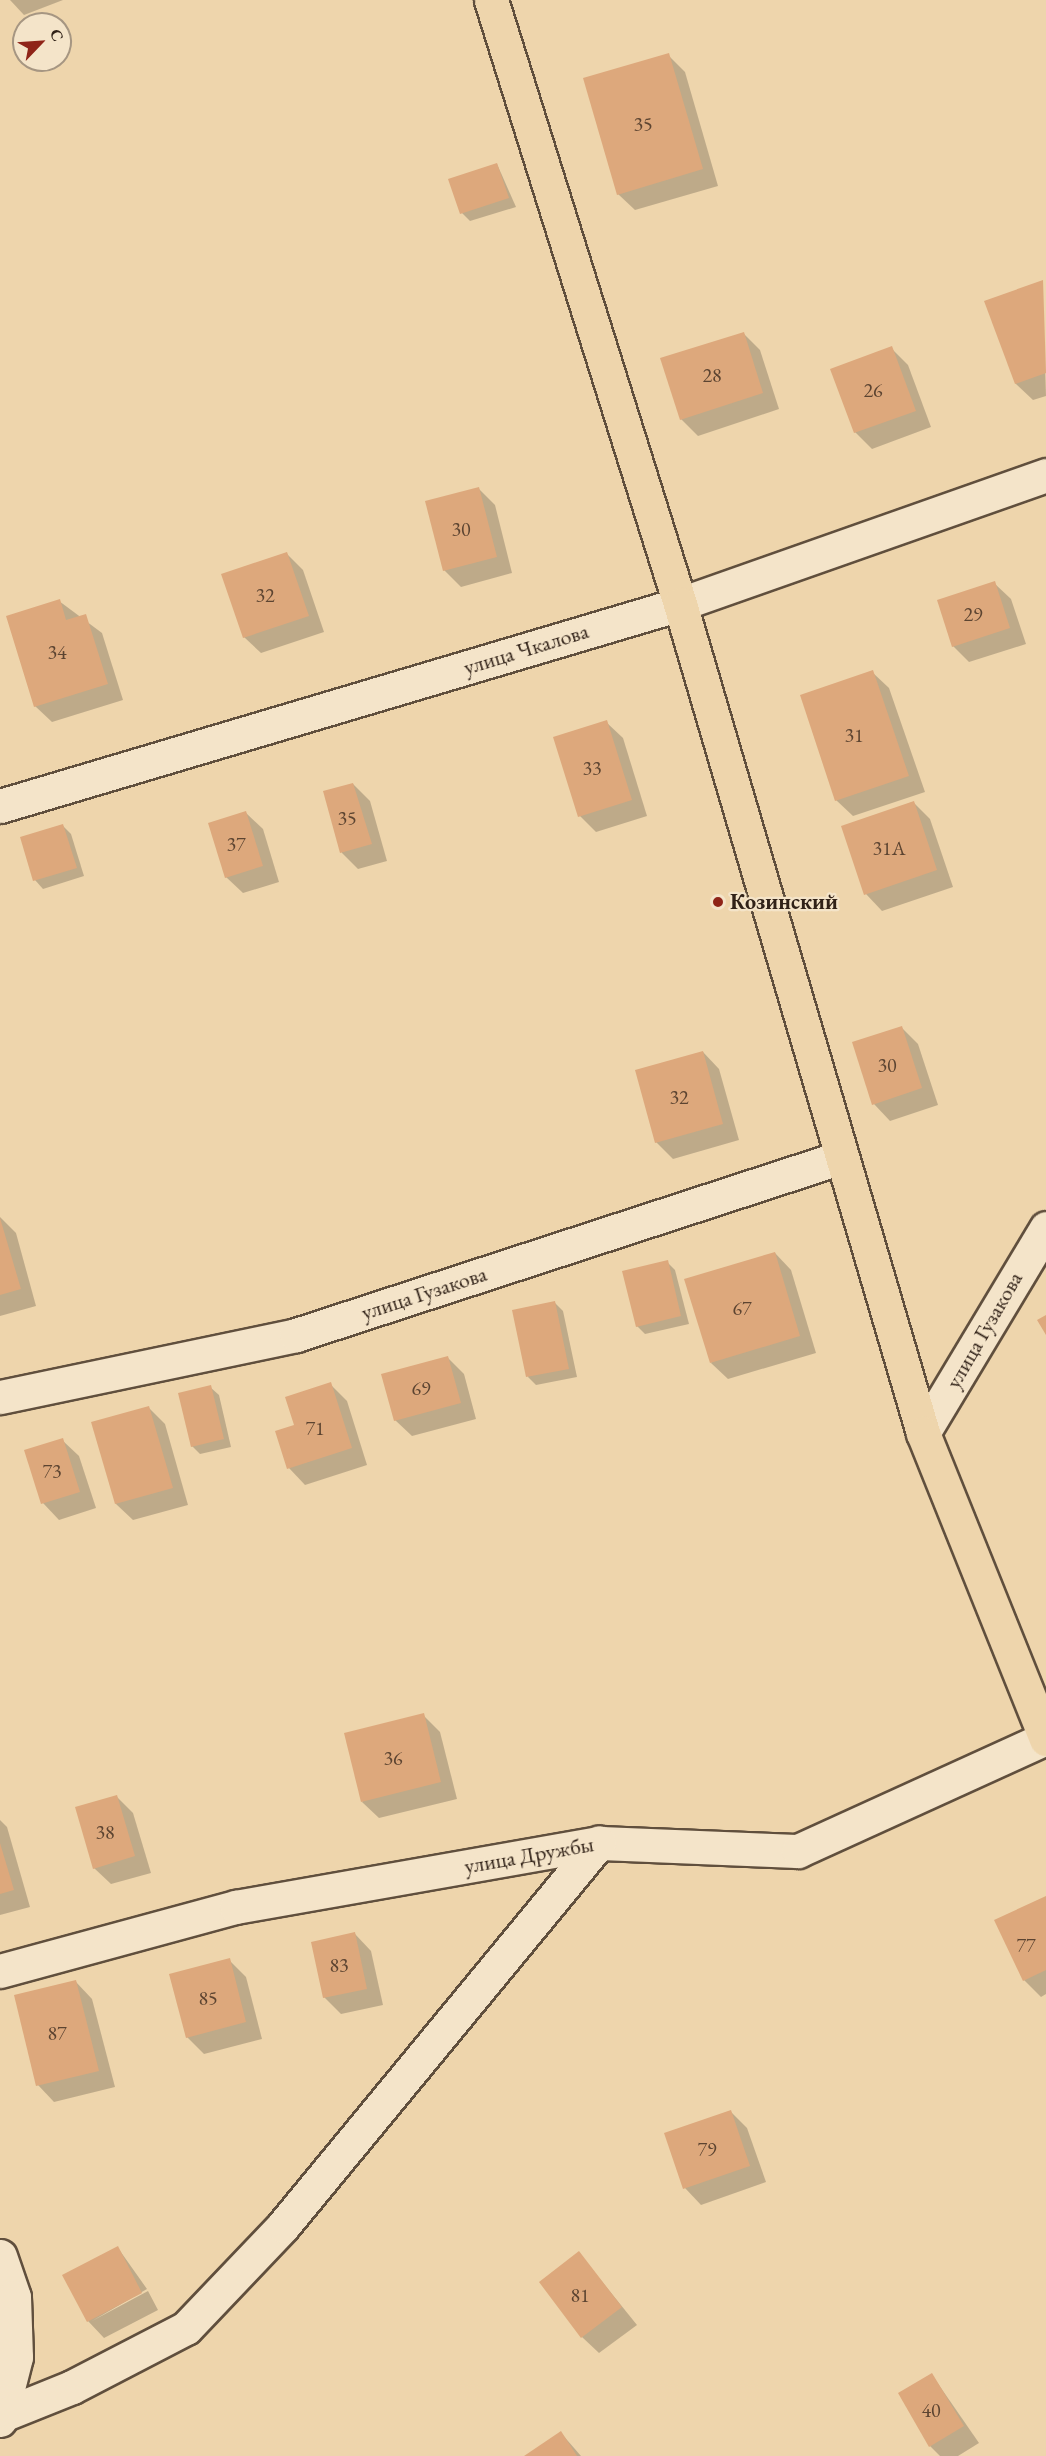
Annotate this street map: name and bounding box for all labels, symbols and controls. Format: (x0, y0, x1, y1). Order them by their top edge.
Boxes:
north arrow (12, 12, 72, 72)
text: С (45, 25, 69, 45)
house number: 35 (633, 112, 653, 136)
house number: 28 (702, 363, 722, 387)
house number: 26 (863, 378, 883, 402)
house number: 30 (451, 517, 471, 541)
house number: 32 (255, 583, 275, 607)
house number: 29 (963, 602, 983, 626)
street label: улица Чкалова (460, 617, 592, 681)
house number: 34 (47, 640, 67, 664)
house number: 31 (844, 723, 864, 747)
house number: 33 (582, 756, 602, 780)
house number: 35 (337, 806, 357, 830)
house number: 37 (226, 832, 246, 856)
house number: 31А (872, 836, 906, 860)
place label: Козинский (730, 889, 838, 915)
marker: Козинский (711, 895, 725, 909)
house number: 30 (877, 1053, 897, 1077)
house number: 32 (669, 1085, 689, 1109)
street label: улица Гузакова (358, 1260, 490, 1326)
street label: улица Гузакова (940, 1267, 1028, 1393)
house number: 67 (732, 1296, 752, 1320)
house number: 69 (411, 1376, 431, 1400)
house number: 71 (305, 1416, 325, 1440)
house number: 73 (42, 1459, 62, 1483)
house number: 36 (383, 1746, 403, 1770)
house number: 38 (95, 1820, 115, 1844)
street label: улица Дружбы (462, 1831, 596, 1879)
house number: 77 (1016, 1933, 1036, 1957)
house number: 83 (329, 1953, 349, 1977)
house number: 85 (198, 1986, 218, 2010)
house number: 87 (47, 2021, 67, 2045)
house number: 79 (697, 2137, 717, 2161)
house number: 81 (570, 2283, 590, 2307)
house number: 40 (921, 2398, 941, 2422)

